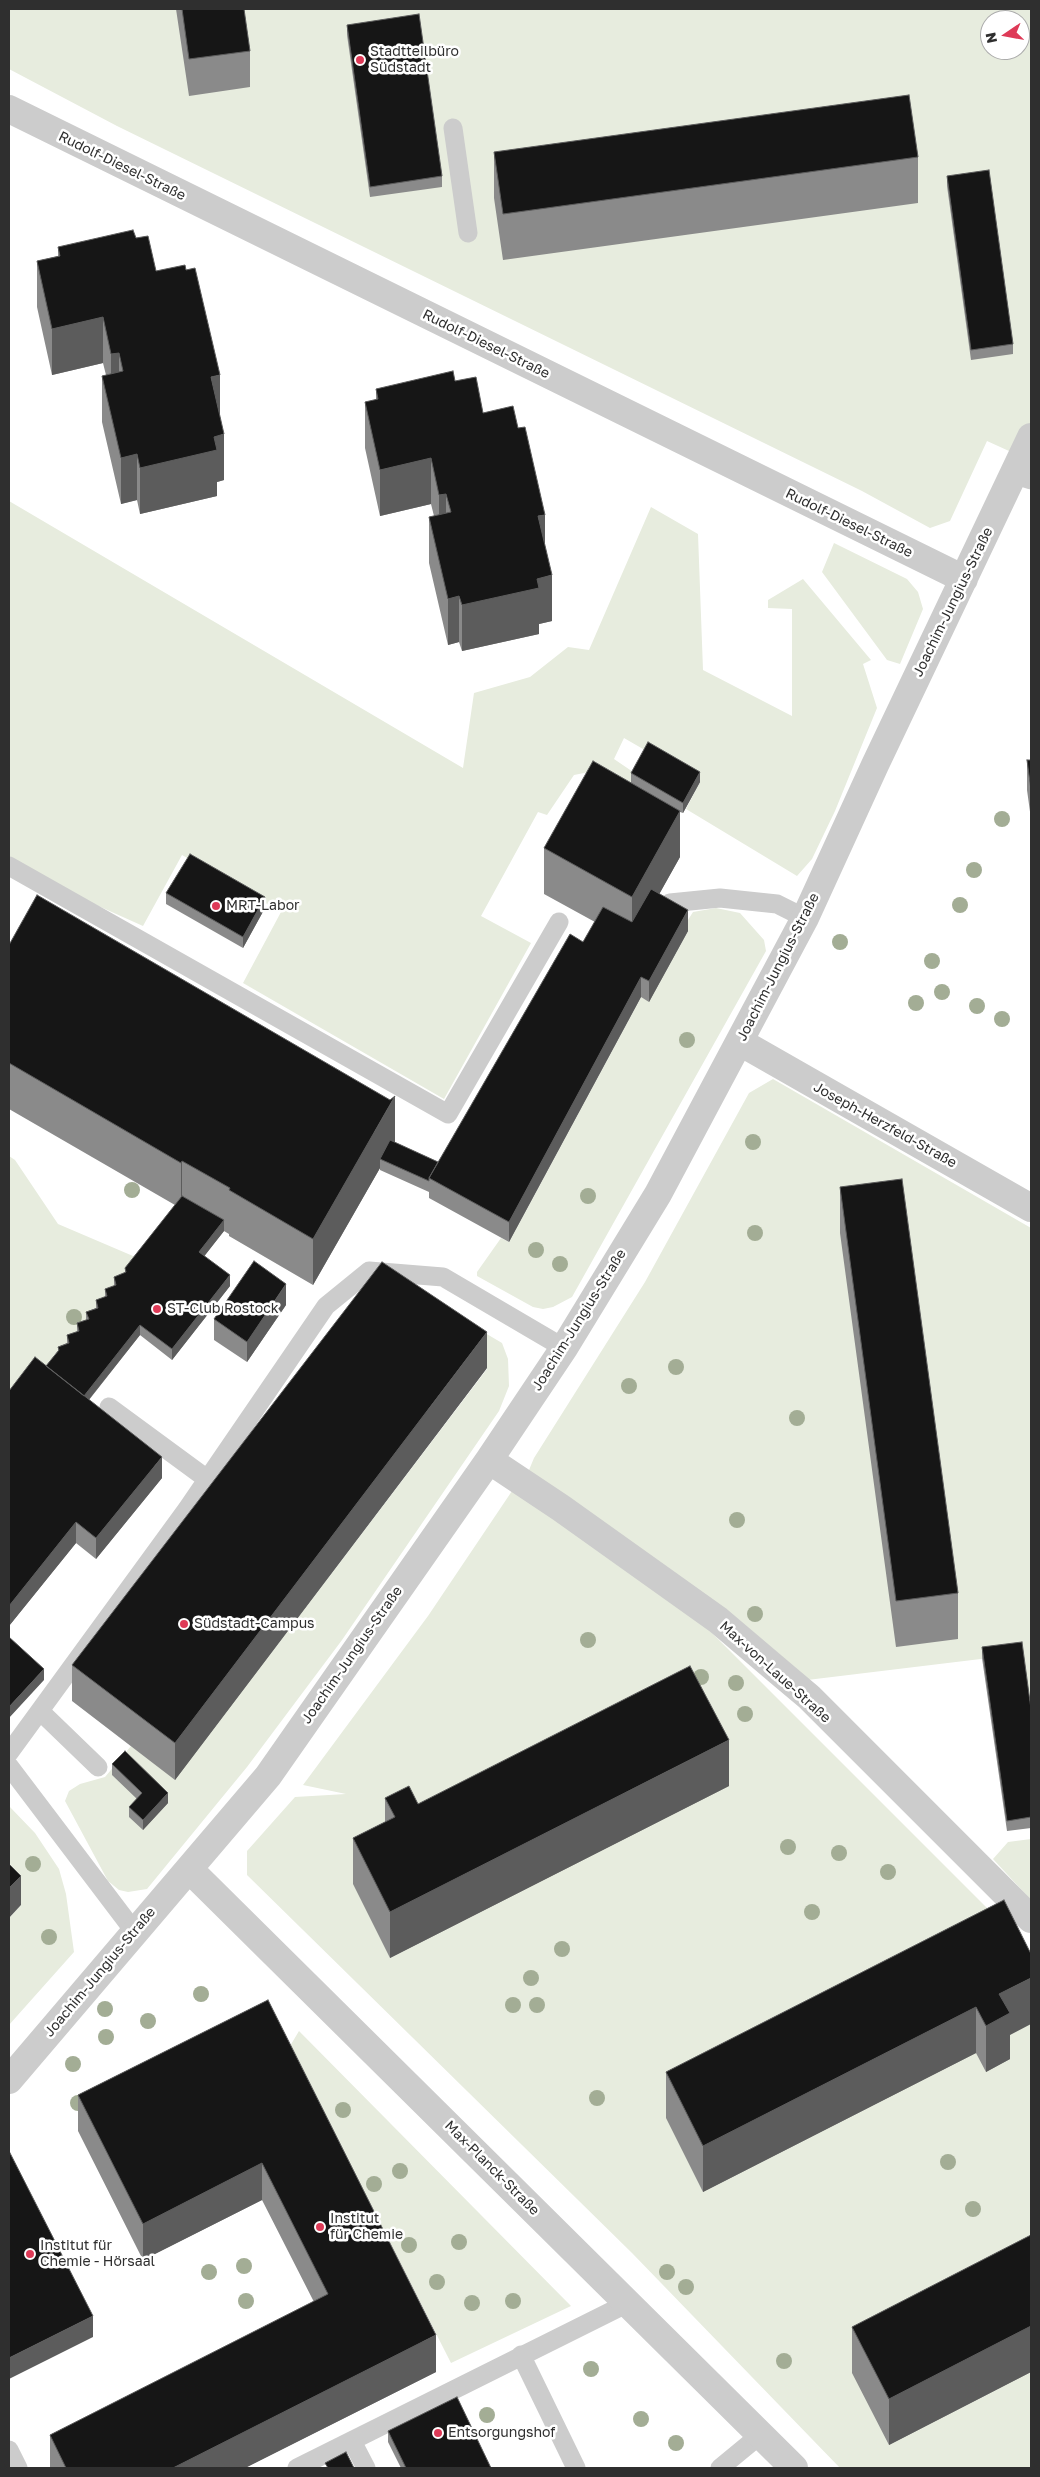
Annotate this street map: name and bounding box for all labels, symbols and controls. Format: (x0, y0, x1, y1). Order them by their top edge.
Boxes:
north arrow (980, 10, 1030, 60)
text: N (981, 31, 1000, 45)
place label: Stadtteilbüro Südstadt (370, 44, 459, 76)
marker: Stadtteilbüro Südstadt (354, 54, 366, 66)
street label: Rudolf-Diesel-Straße (56, 128, 188, 204)
street label: Rudolf-Diesel-Straße (420, 306, 552, 382)
street label: Rudolf-Diesel-Straße (783, 485, 915, 561)
street label: Joachim-Jungius-Straße (910, 525, 996, 679)
street label: Joachim-Jungius-Straße (733, 890, 823, 1044)
place label: MRT-Labor (226, 898, 299, 914)
marker: MRT-Labor (210, 900, 222, 912)
street label: Joseph-Herzfeld-Straße (811, 1079, 959, 1171)
street label: Joachim-Jungius-Straße (528, 1246, 630, 1394)
place label: ST-Club Rostock (167, 1301, 279, 1317)
marker: ST-Club Rostock (151, 1303, 163, 1315)
street label: Joachim-Jungius-Straße (298, 1583, 406, 1727)
place label: Südstadt-Campus (194, 1616, 315, 1632)
marker: Südstadt-Campus (178, 1618, 190, 1630)
street label: Max-von-Laue-Straße (716, 1618, 834, 1726)
street label: Joachim-Jungius-Straße (41, 1904, 159, 2040)
street label: Max-Planck-Straße (441, 2117, 543, 2219)
place label: Institut für Chemie (330, 2211, 403, 2244)
marker: Institut für Chemie (314, 2221, 326, 2233)
place label: Institut für Chemie - Hörsaal (40, 2238, 155, 2270)
marker: Institut für Chemie - Hörsaal (24, 2248, 36, 2260)
place label: Entsorgungshof (448, 2425, 555, 2441)
marker: Entsorgungshof (432, 2427, 444, 2439)

